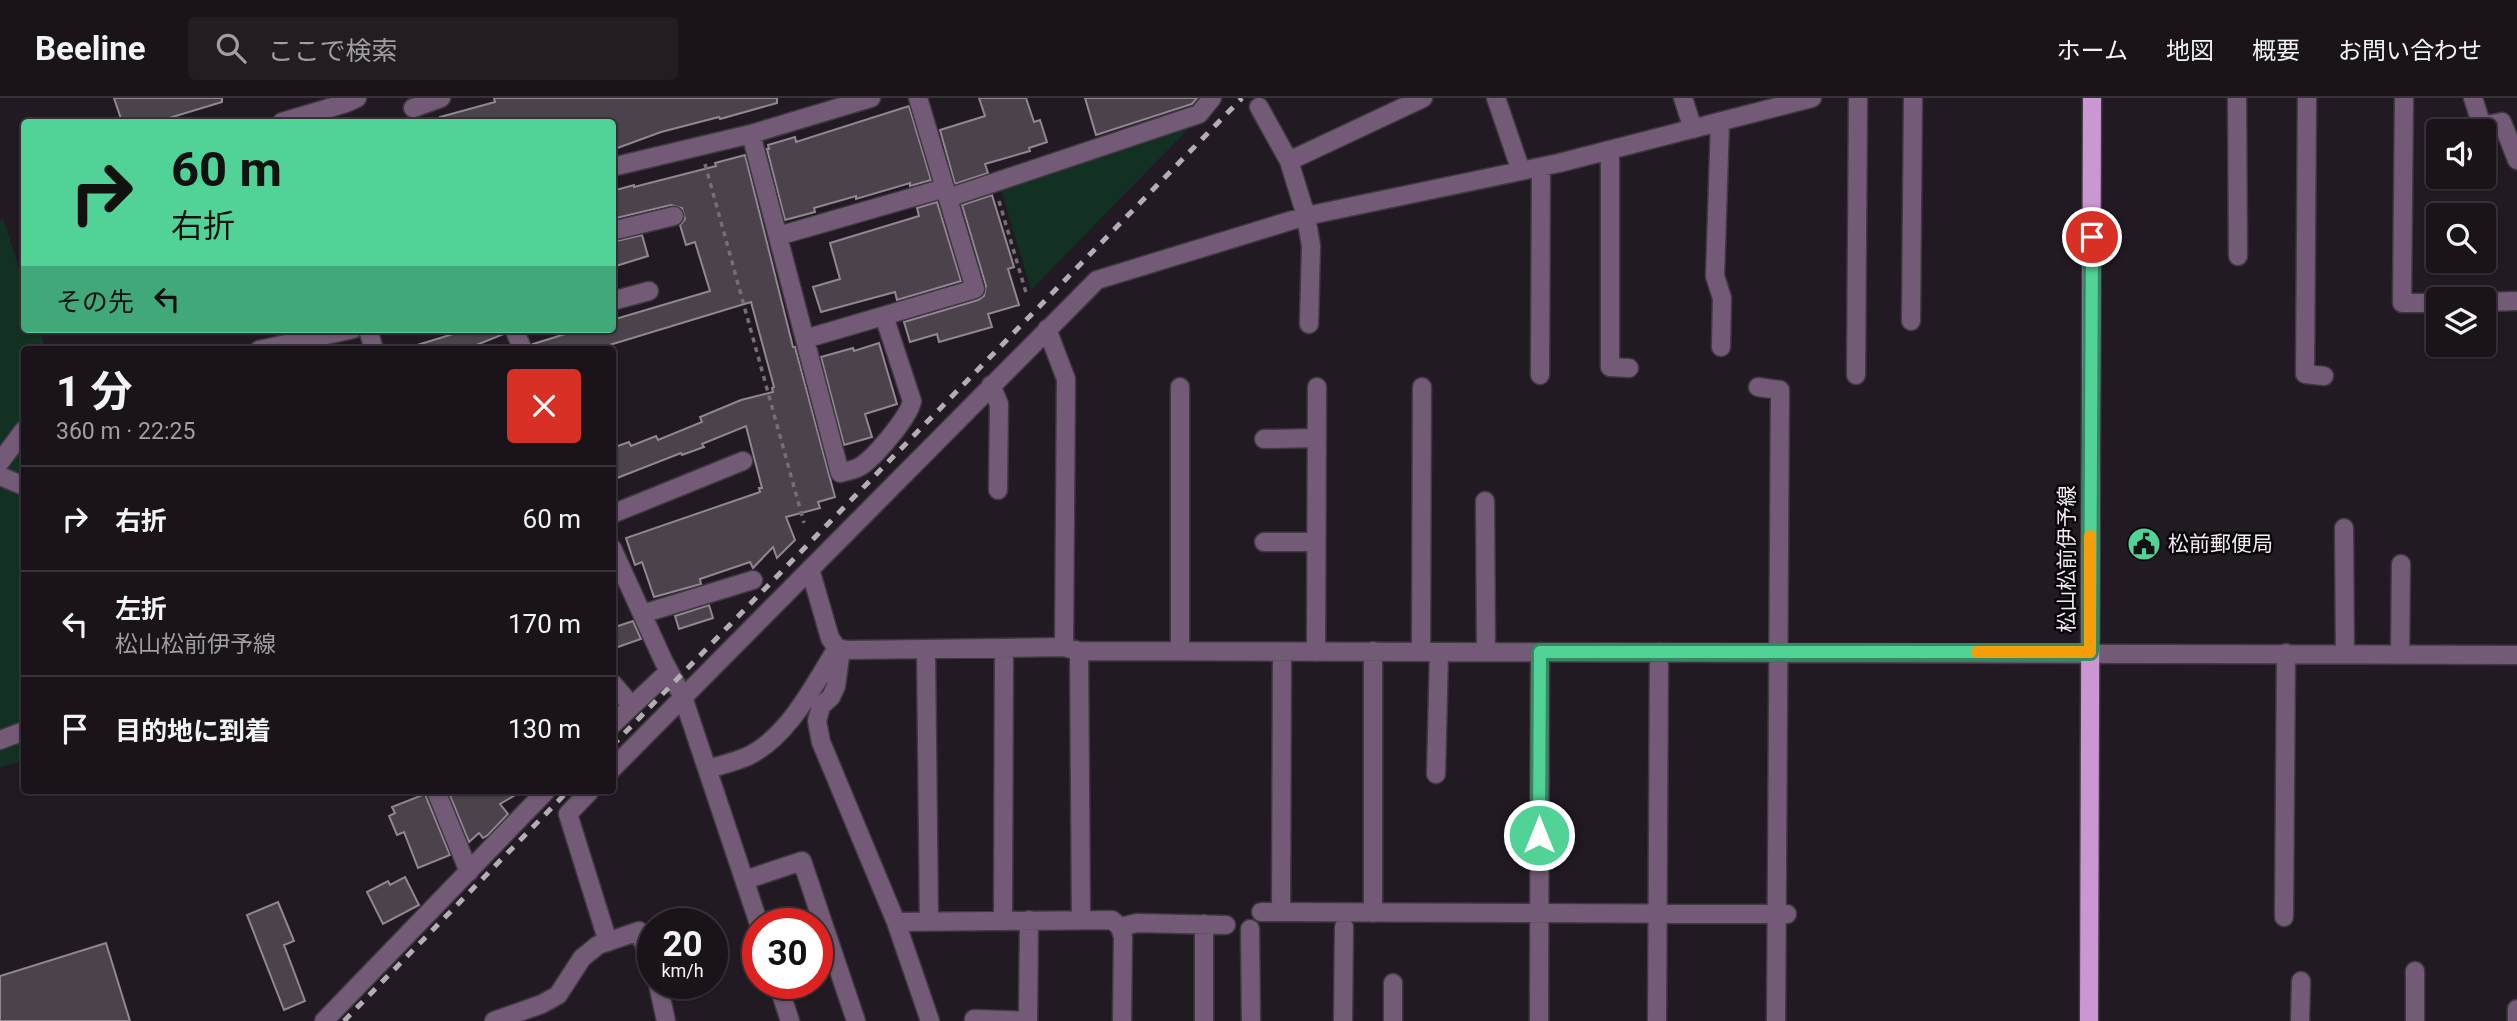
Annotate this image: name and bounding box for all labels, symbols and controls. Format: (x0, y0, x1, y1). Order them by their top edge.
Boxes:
search box (188, 17, 678, 80)
text: Beeline (35, 29, 146, 68)
icon: search (212, 29, 250, 67)
text: ここで検索 (268, 36, 398, 66)
text: ホーム (2057, 37, 2128, 65)
text: 地図 (2166, 37, 2214, 65)
text: 概要 (2252, 37, 2300, 65)
text: お問い合わせ (2338, 37, 2482, 65)
map controls (2426, 119, 2496, 357)
button: sound (2426, 119, 2496, 189)
text: 60 m (171, 141, 282, 198)
icon: right (56, 147, 147, 238)
button: search (2426, 203, 2496, 273)
text: 右折 (171, 207, 235, 245)
pin (2062, 207, 2122, 267)
icon: arrive (2073, 218, 2111, 256)
icon: left (148, 280, 186, 318)
text: その先 (56, 287, 134, 317)
button: layers (2426, 287, 2496, 357)
text: 1 分 (56, 367, 133, 416)
button: close (507, 369, 581, 443)
text: 360 m · 22:25 (56, 418, 195, 445)
street label: 松山松前伊予線 (2055, 486, 2079, 633)
icon: right (56, 500, 94, 538)
text: 60 m (523, 504, 581, 534)
text: 右折 (115, 506, 167, 536)
public building icon: 松前郵便局 (2125, 525, 2163, 563)
place label: 松前郵便局 (2168, 532, 2273, 556)
text: 左折 (115, 594, 167, 624)
icon: left (56, 605, 94, 643)
text: 170 m (508, 609, 581, 639)
text: 松山松前伊予線 (115, 631, 276, 658)
icon: arrive (56, 710, 94, 748)
text: 130 m (508, 714, 581, 744)
text: 目的地に到着 (115, 716, 271, 746)
position arrow (1502, 798, 1576, 872)
speed limit sign: 30 (742, 908, 833, 999)
text: 20 (662, 924, 703, 965)
text: km/h (661, 960, 704, 981)

